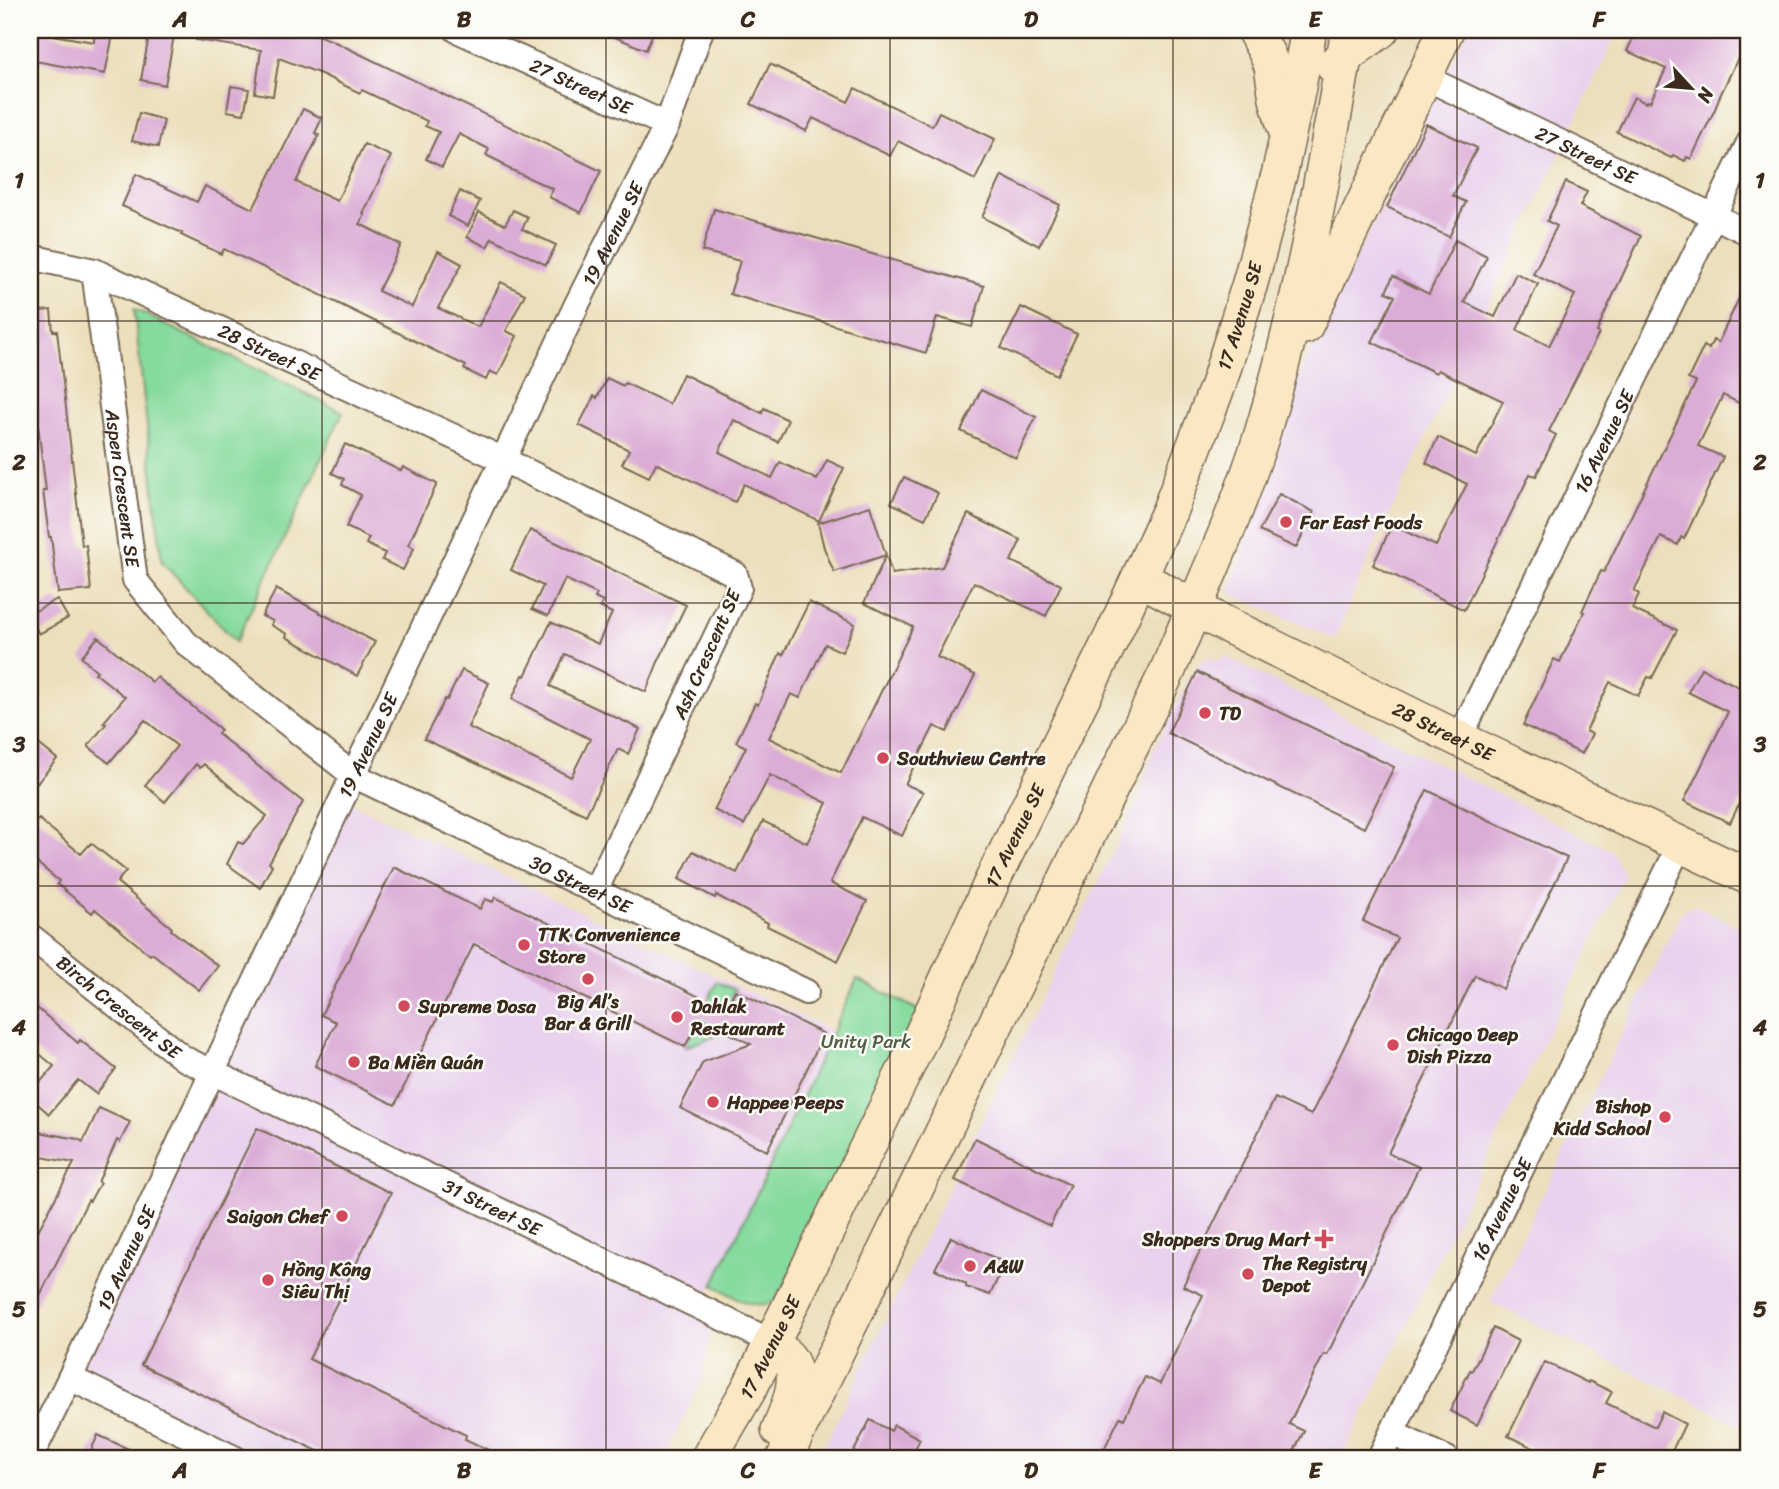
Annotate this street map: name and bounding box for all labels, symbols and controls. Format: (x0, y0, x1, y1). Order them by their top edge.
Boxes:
text: A (171, 0, 188, 40)
text: B (457, 0, 472, 40)
text: C (740, 0, 756, 40)
text: D (1024, 0, 1039, 40)
text: E (1309, 0, 1324, 40)
text: F (1592, 0, 1607, 40)
street label: 27 Street SE (524, 49, 639, 125)
north arrow (1656, 52, 1726, 122)
text: N (1688, 81, 1724, 109)
street label: 27 Street SE (1530, 117, 1644, 195)
text: 1 (14, 160, 24, 201)
text: 1 (1755, 160, 1765, 201)
street label: 19 Avenue SE (573, 175, 654, 292)
street label: 17 Avenue SE (1208, 257, 1272, 375)
street label: 28 Street SE (213, 314, 328, 391)
street label: 16 Avenue SE (1565, 383, 1644, 499)
street label: Aspen Crescent SE (95, 406, 149, 571)
text: 2 (11, 442, 26, 483)
text: 2 (1752, 442, 1767, 483)
place label: Far East Foods (1299, 506, 1423, 539)
marker: Far East Foods (1278, 514, 1294, 530)
street label: Ash Crescent SE (663, 582, 750, 726)
street label: 19 Avenue SE (329, 686, 408, 803)
street label: 28 Street SE (1386, 693, 1501, 771)
place label: TD (1219, 697, 1242, 730)
marker: TD (1197, 705, 1213, 721)
text: 3 (12, 724, 26, 765)
text: 3 (1753, 724, 1767, 765)
place label: Southview Centre (896, 742, 1046, 775)
marker: Southview Centre (875, 750, 891, 766)
street label: 17 Avenue SE (976, 777, 1055, 893)
street label: 30 Street SE (524, 846, 638, 924)
place label: TTK Convenience Store (537, 918, 680, 973)
marker: TTK Convenience Store (516, 937, 532, 953)
street label: Birch Crescent SE (49, 947, 190, 1069)
marker: Big Al’s Bar & Grill (580, 971, 596, 987)
place label: Big Al’s Bar & Grill (545, 985, 633, 1040)
place label: Supreme Dosa (417, 990, 536, 1023)
place label: Dahlak Restaurant (690, 990, 786, 1045)
marker: Supreme Dosa (396, 998, 412, 1014)
text: 4 (11, 1007, 27, 1048)
text: 4 (1752, 1007, 1768, 1048)
marker: Dahlak Restaurant (669, 1009, 685, 1025)
place label: Chicago Deep Dish Pizza (1406, 1018, 1519, 1073)
park label: Unity Park (821, 1025, 911, 1058)
marker: Chicago Deep Dish Pizza (1385, 1037, 1401, 1053)
place label: Ba Miền Quán (368, 1046, 484, 1079)
marker: Ba Miền Quán (346, 1054, 362, 1070)
place label: Happee Peeps (726, 1086, 845, 1119)
place label: Bishop Kidd School (1552, 1090, 1653, 1145)
marker: Happee Peeps (705, 1094, 721, 1110)
marker: Bishop Kidd School (1657, 1109, 1673, 1125)
street label: 16 Avenue SE (1462, 1151, 1542, 1267)
street label: 31 Street SE (437, 1170, 548, 1246)
street label: 19 Avenue SE (88, 1199, 166, 1316)
place label: Saigon Chef (226, 1200, 332, 1233)
marker: Saigon Chef (334, 1208, 350, 1224)
place label: Shoppers Drug Mart (1141, 1223, 1311, 1256)
marker: Shoppers Drug Mart (1316, 1231, 1332, 1247)
place label: The Registry Depot (1262, 1247, 1368, 1302)
place label: A&W (983, 1250, 1025, 1283)
place label: Hồng Kông Siêu Thị (281, 1253, 371, 1308)
marker: A&W (962, 1258, 978, 1274)
marker: The Registry Depot (1240, 1266, 1256, 1282)
marker: Hồng Kông Siêu Thị (260, 1272, 276, 1288)
street label: 17 Avenue SE (730, 1288, 810, 1405)
text: 5 (12, 1289, 26, 1330)
text: 5 (1753, 1289, 1767, 1330)
text: A (171, 1450, 188, 1489)
text: B (457, 1450, 472, 1489)
text: C (740, 1450, 756, 1489)
text: D (1024, 1450, 1039, 1489)
text: E (1309, 1450, 1324, 1489)
text: F (1592, 1450, 1607, 1489)

